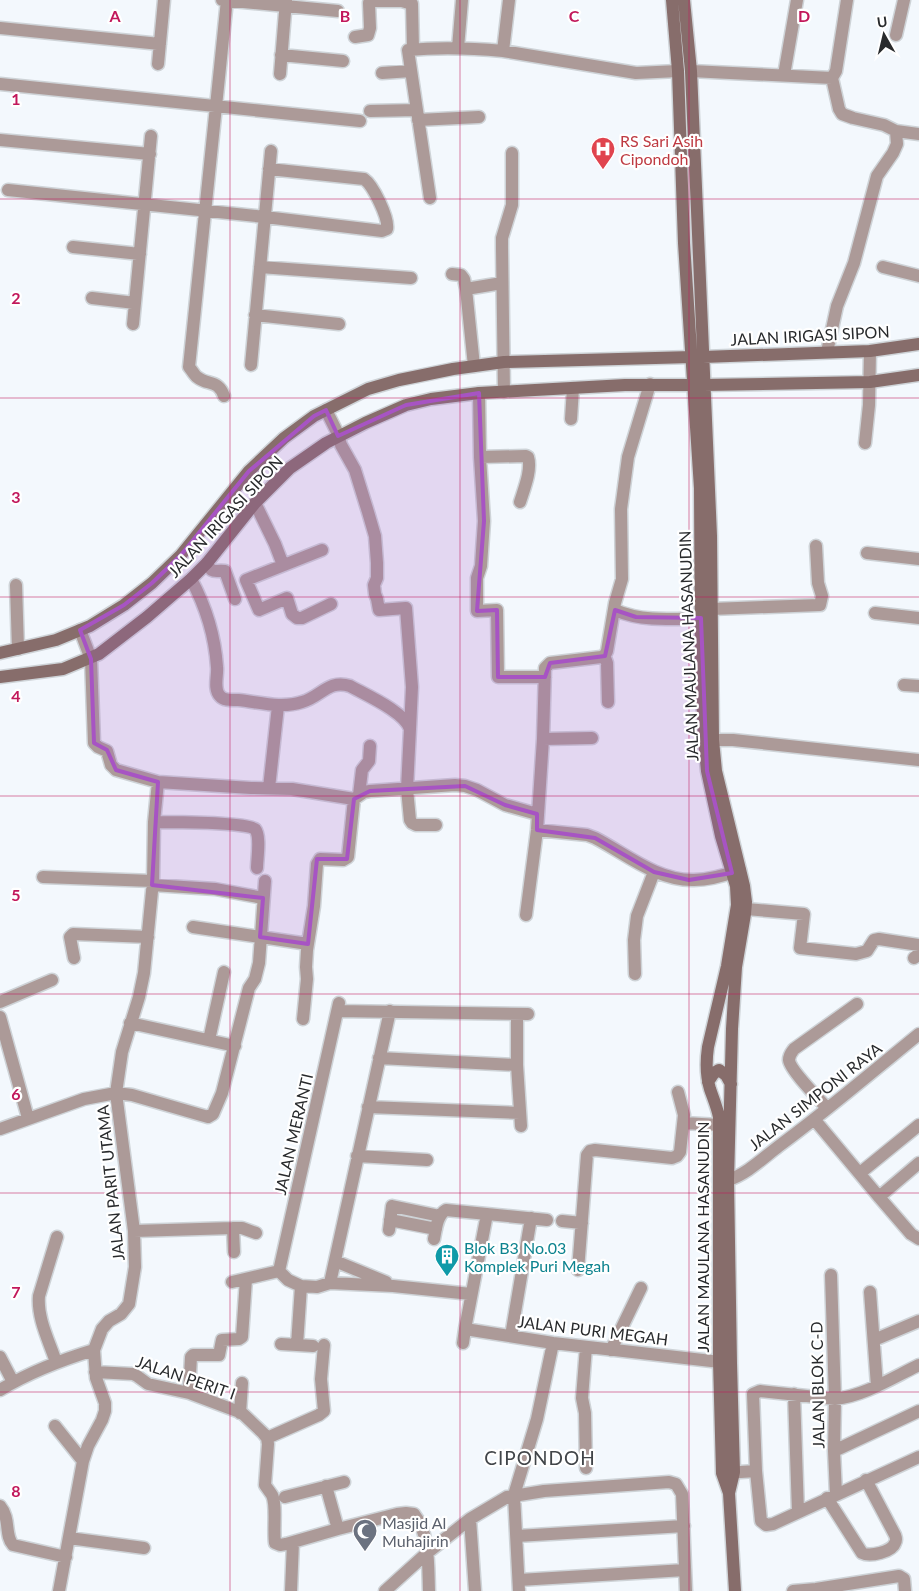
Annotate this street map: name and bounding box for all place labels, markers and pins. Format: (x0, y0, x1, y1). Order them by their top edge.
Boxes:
place label: RS Sari Asih Cipondoh (620, 131, 703, 168)
hospital icon: RS Sari Asih Cipondoh (590, 136, 616, 170)
place label: Blok B3 No.03 Komplek Puri Megah (464, 1238, 610, 1275)
building icon: Blok B3 No.03 Komplek Puri Megah (434, 1243, 460, 1277)
place label: Masjid Al Muhajirin (382, 1513, 449, 1550)
mosque icon: Masjid Al Muhajirin (352, 1518, 378, 1552)

